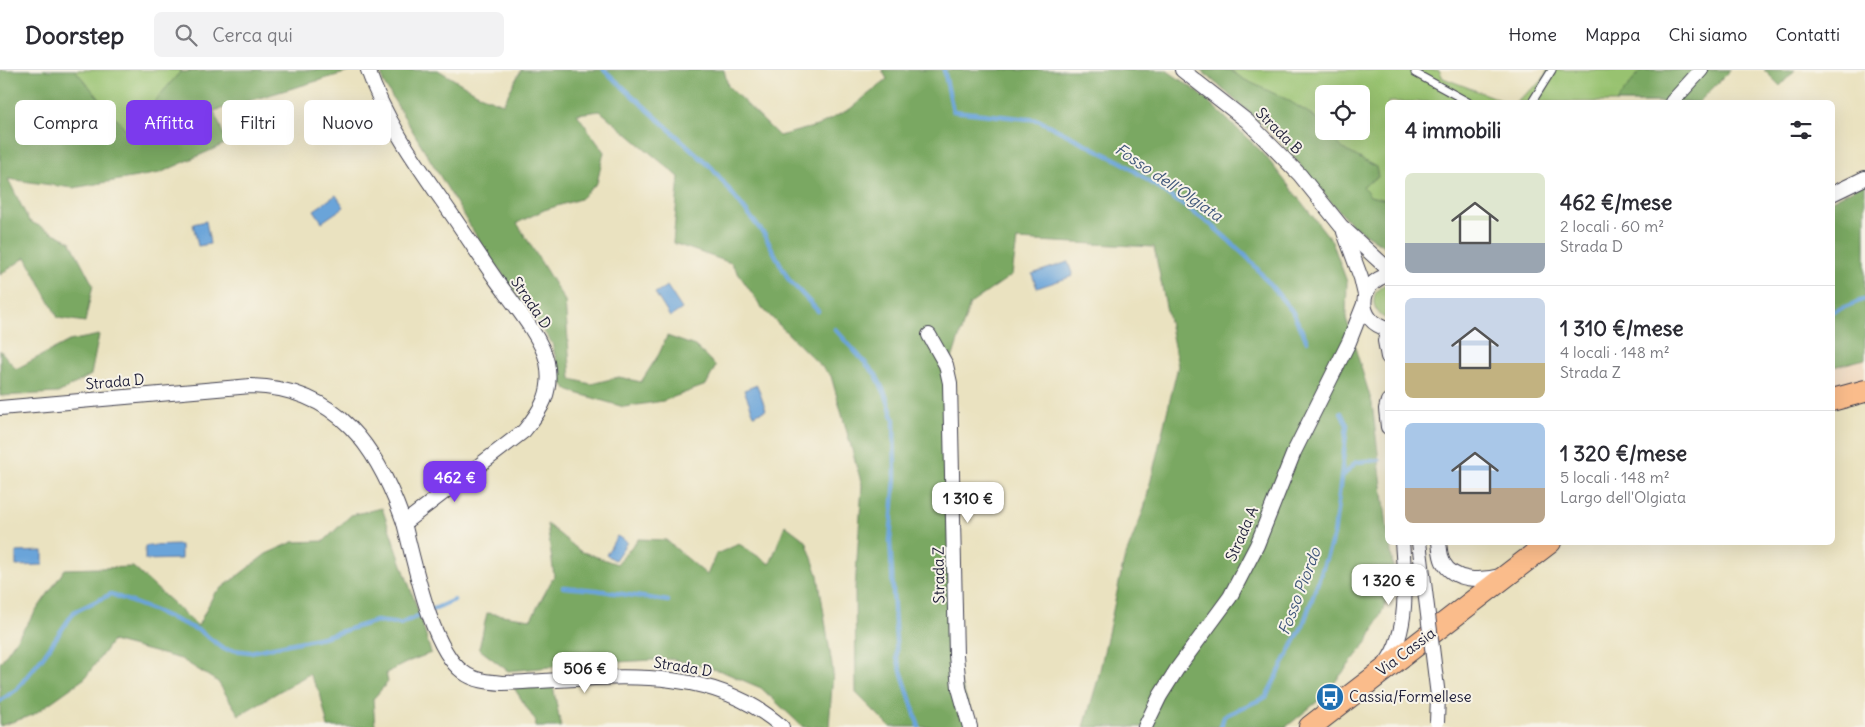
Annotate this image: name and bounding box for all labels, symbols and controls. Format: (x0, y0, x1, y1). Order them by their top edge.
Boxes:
search box (154, 12, 504, 57)
text: Doorstep (25, 20, 124, 50)
icon: search (172, 21, 200, 49)
text: Cerca qui (212, 23, 293, 47)
text: Home (1508, 23, 1557, 46)
text: Mappa (1585, 23, 1640, 46)
text: Chi siamo (1668, 23, 1747, 46)
text: Contatti (1775, 23, 1840, 46)
map controls (1315, 85, 1370, 140)
button: locate (1315, 85, 1370, 140)
chip: Compra (15, 100, 116, 145)
chip: Affitta (126, 100, 212, 145)
chip: Filtri (222, 100, 294, 145)
chip: Nuovo (304, 100, 391, 145)
street label: Strada B (1252, 103, 1307, 158)
icon: filters (1787, 116, 1815, 144)
text: 4 immobili (1405, 117, 1501, 144)
water label: Fosso dell’Olgiata (1111, 139, 1227, 226)
text: 462 €/mese (1560, 189, 1672, 216)
icon: home (1445, 193, 1505, 253)
text: 2 locali · 60 m² (1560, 216, 1664, 236)
text: Strada D (1560, 236, 1623, 256)
street label: Strada D (507, 273, 556, 333)
text: 1 310 €/mese (1560, 315, 1684, 342)
icon: home (1445, 318, 1505, 378)
text: 4 locali · 148 m² (1560, 342, 1670, 362)
text: Strada Z (1560, 362, 1621, 382)
street label: Strada D (85, 369, 145, 394)
text: 1 320 €/mese (1560, 440, 1687, 467)
icon: home (1445, 443, 1505, 503)
pin: 462 € (420, 460, 490, 503)
text: 462 € (434, 467, 476, 487)
text: 5 locali · 148 m² (1560, 467, 1670, 487)
pin: 1 310 € (922, 482, 1014, 524)
text: Largo dell'Olgiata (1560, 487, 1686, 507)
text: 1 310 € (943, 488, 993, 508)
street label: Strada A (1221, 503, 1262, 564)
water label: Fosso Piordo (1273, 544, 1325, 637)
street label: Strada Z (928, 546, 948, 604)
pin: 1 320 € (1343, 564, 1435, 606)
text: 1 320 € (1363, 570, 1415, 590)
street label: Via Cassia (1373, 623, 1439, 680)
pin: 506 € (550, 652, 620, 694)
street label: Strada D (652, 652, 714, 681)
text: 506 € (563, 658, 607, 678)
bus stop icon: Cassia/Formellese (1315, 682, 1345, 712)
place label: Cassia/Formellese (1349, 687, 1472, 706)

